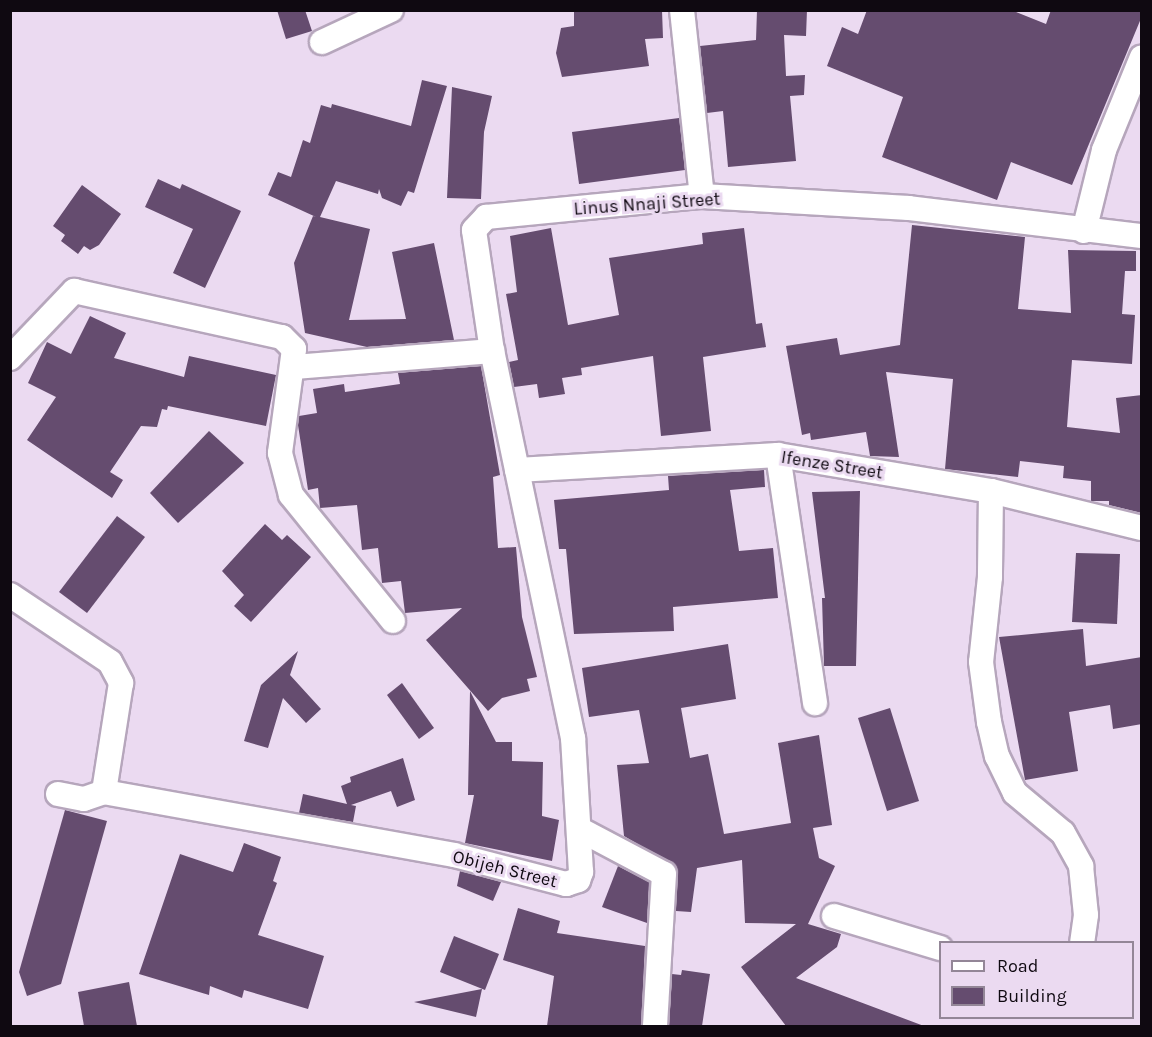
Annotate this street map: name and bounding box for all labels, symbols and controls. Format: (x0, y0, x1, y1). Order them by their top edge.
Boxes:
street label: Linus Nnaji Street (573, 188, 721, 220)
street label: Ifenze Street (780, 446, 884, 484)
street label: Obijeh Street (450, 846, 560, 892)
legend (939, 941, 1134, 1019)
text: Road (997, 955, 1038, 977)
text: Building (997, 985, 1067, 1007)

